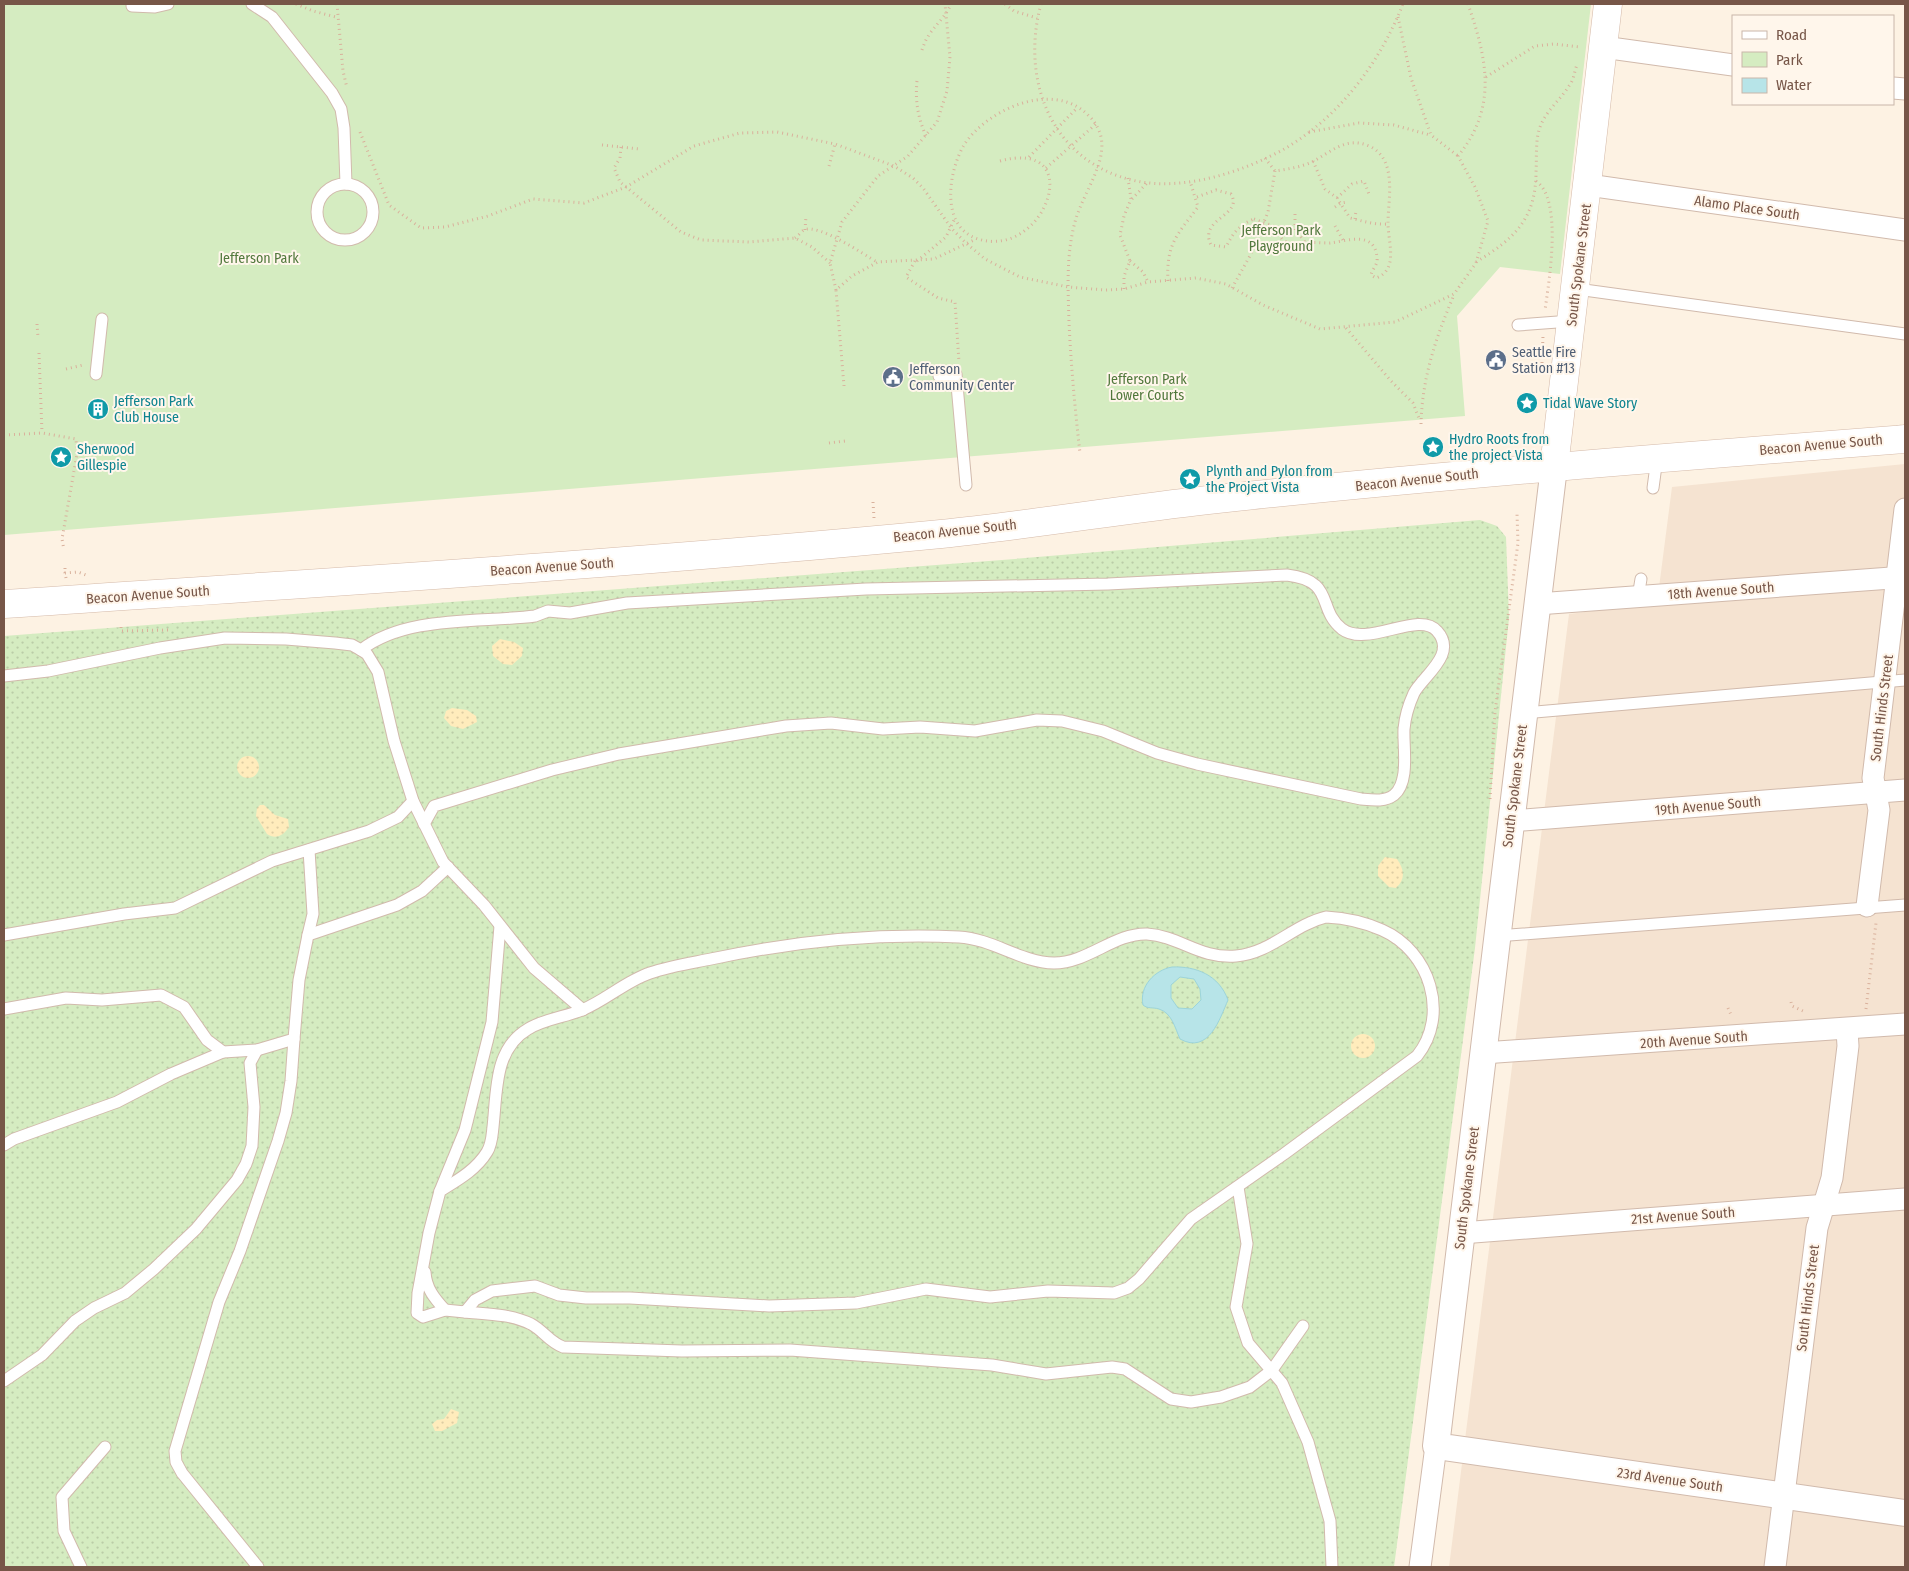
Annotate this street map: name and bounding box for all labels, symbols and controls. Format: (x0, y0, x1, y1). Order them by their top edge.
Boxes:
legend (1732, 15, 1894, 105)
text: Road (1776, 26, 1807, 44)
text: Park (1776, 51, 1803, 69)
text: Water (1776, 76, 1812, 94)
street label: Alamo Place South (1693, 192, 1801, 224)
street label: South Spokane Street (1563, 202, 1595, 327)
park label: Jefferson Park Playground (1241, 222, 1321, 255)
park label: Jefferson Park (219, 250, 299, 267)
place label: Seattle Fire Station #13 (1512, 344, 1576, 377)
public building icon: Seattle Fire Station #13 (1484, 348, 1508, 372)
place label: Jefferson Community Center (909, 361, 1014, 394)
public building icon: Jefferson Community Center (881, 365, 905, 389)
park label: Jefferson Park Lower Courts (1107, 371, 1187, 404)
place icon: Tidal Wave Story (1515, 391, 1539, 415)
place label: Jefferson Park Club House (114, 393, 194, 426)
place label: Tidal Wave Story (1543, 395, 1638, 412)
building icon: Jefferson Park Club House (86, 397, 110, 421)
place label: Hydro Roots from the project Vista (1449, 431, 1549, 464)
street label: Beacon Avenue South (1758, 431, 1884, 459)
place icon: Hydro Roots from the project Vista (1421, 435, 1445, 459)
place label: Sherwood Gillespie (77, 441, 135, 474)
place icon: Sherwood Gillespie (49, 445, 73, 469)
place label: Plynth and Pylon from the Project Vista (1206, 463, 1333, 496)
street label: Beacon Avenue South (1354, 465, 1480, 495)
place icon: Plynth and Pylon from the Project Vista (1178, 467, 1202, 491)
street label: Beacon Avenue South (892, 516, 1018, 546)
street label: Beacon Avenue South (490, 554, 614, 580)
street label: 18th Avenue South (1667, 579, 1775, 603)
street label: Beacon Avenue South (86, 582, 210, 608)
street label: South Hinds Street (1867, 653, 1897, 762)
street label: South Spokane Street (1499, 723, 1531, 848)
street label: 19th Avenue South (1654, 793, 1762, 819)
street label: 20th Avenue South (1640, 1028, 1748, 1052)
street label: South Spokane Street (1451, 1125, 1483, 1250)
street label: 21st Avenue South (1630, 1204, 1736, 1228)
street label: South Hinds Street (1793, 1243, 1823, 1352)
street label: 23rd Avenue South (1616, 1464, 1724, 1496)

